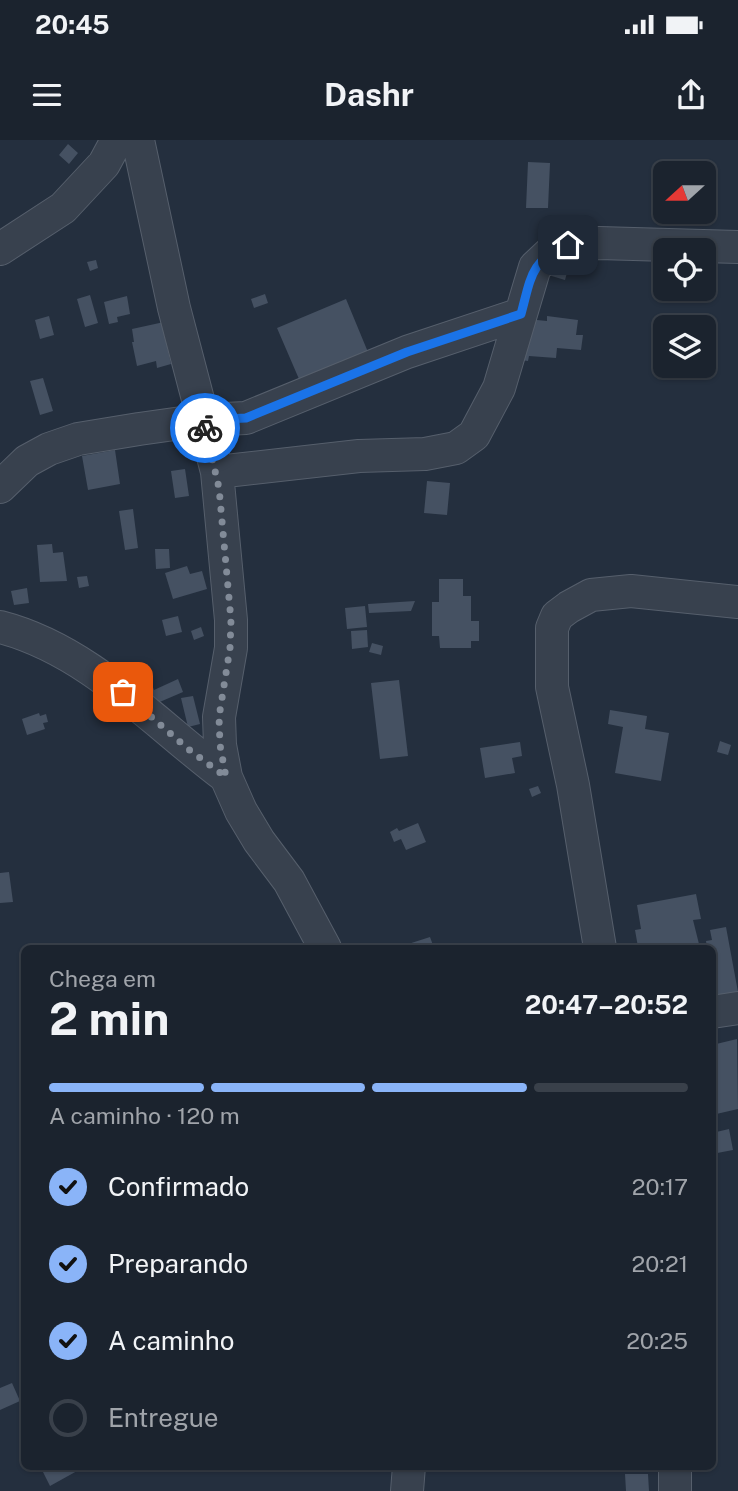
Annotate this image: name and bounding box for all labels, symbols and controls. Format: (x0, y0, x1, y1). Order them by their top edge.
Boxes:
text: 20:45 (35, 9, 110, 40)
icon: menu (28, 76, 66, 114)
text: Dashr (324, 76, 414, 113)
icon: share (672, 76, 710, 114)
north arrow (653, 161, 716, 224)
map controls (653, 161, 716, 378)
pin (538, 215, 598, 275)
icon: home (549, 226, 587, 264)
button: locate (653, 238, 716, 301)
button: layers (653, 315, 716, 378)
courier (170, 393, 240, 463)
icon: bike (186, 409, 224, 447)
pin (93, 662, 153, 722)
icon: bag (104, 673, 142, 711)
text: Chega em (49, 965, 156, 992)
text: 20:47–20:52 (525, 989, 688, 1020)
text: 2 min (49, 991, 169, 1045)
text: A caminho · 120 m (49, 1102, 240, 1129)
icon: check (49, 1168, 87, 1206)
text: Confirmado (108, 1171, 249, 1202)
text: 20:17 (632, 1173, 688, 1200)
icon: check (49, 1245, 87, 1283)
text: Preparando (108, 1248, 248, 1279)
text: 20:21 (632, 1250, 688, 1277)
icon: check (49, 1322, 87, 1360)
text: A caminho (108, 1325, 235, 1356)
text: 20:25 (626, 1327, 688, 1354)
text: Entregue (108, 1402, 219, 1433)

